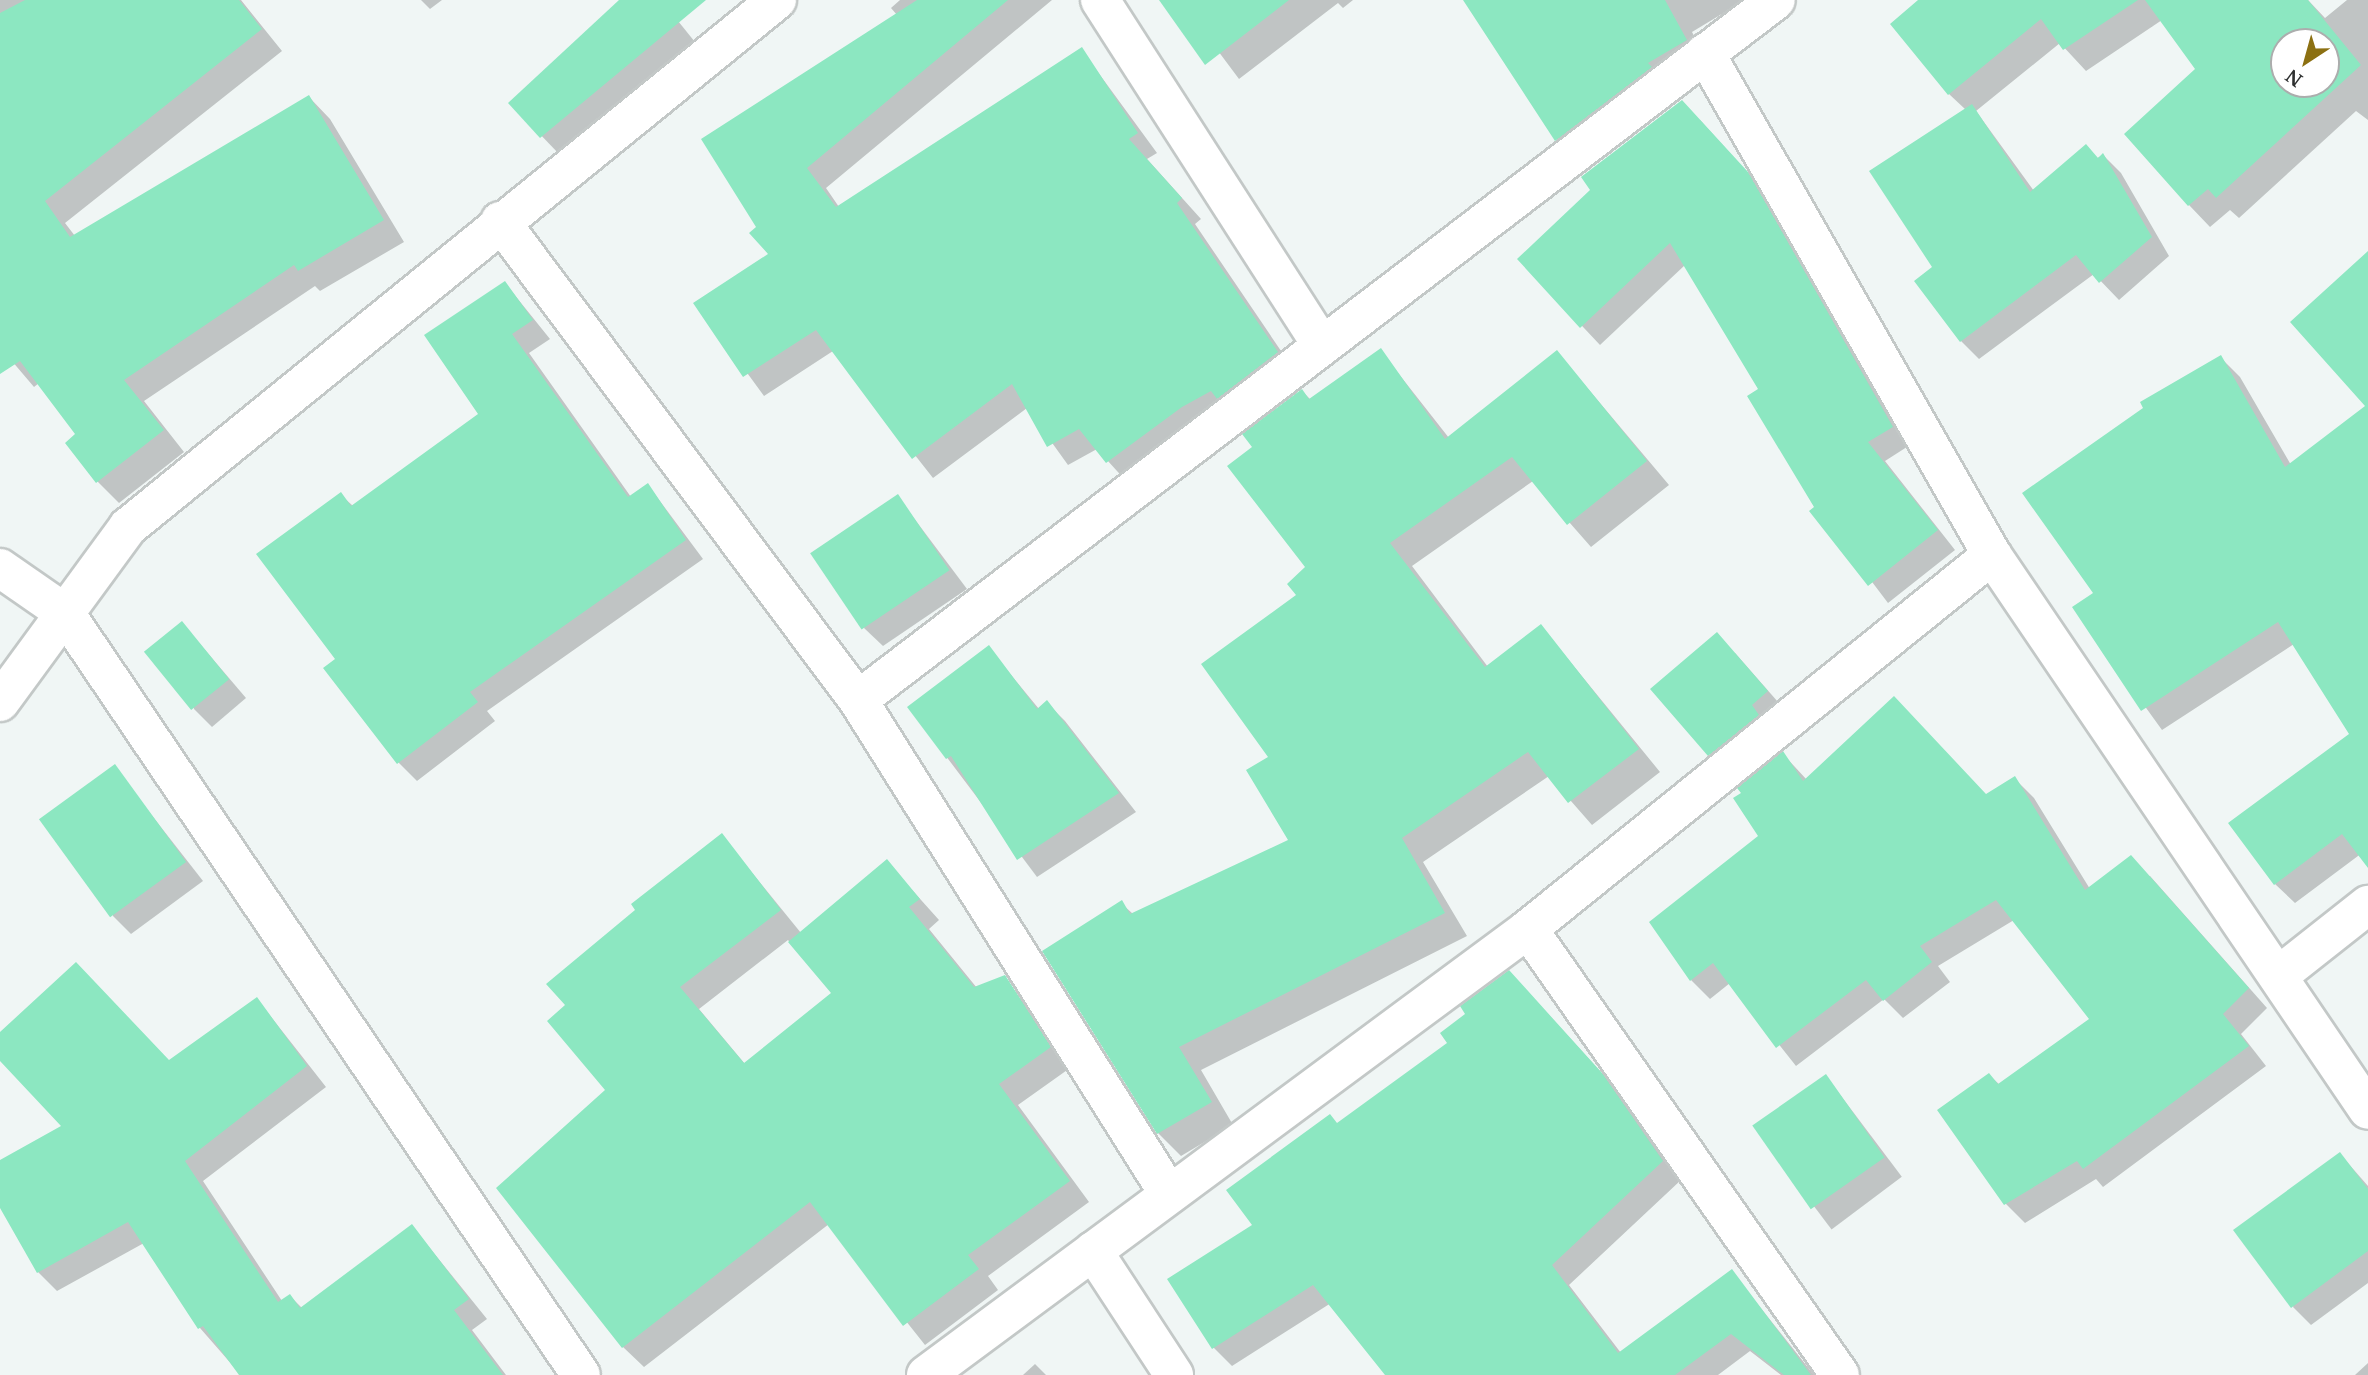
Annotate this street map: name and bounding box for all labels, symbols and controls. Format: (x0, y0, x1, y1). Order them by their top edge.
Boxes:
north arrow (2270, 28, 2340, 98)
text: N (2280, 63, 2308, 93)

